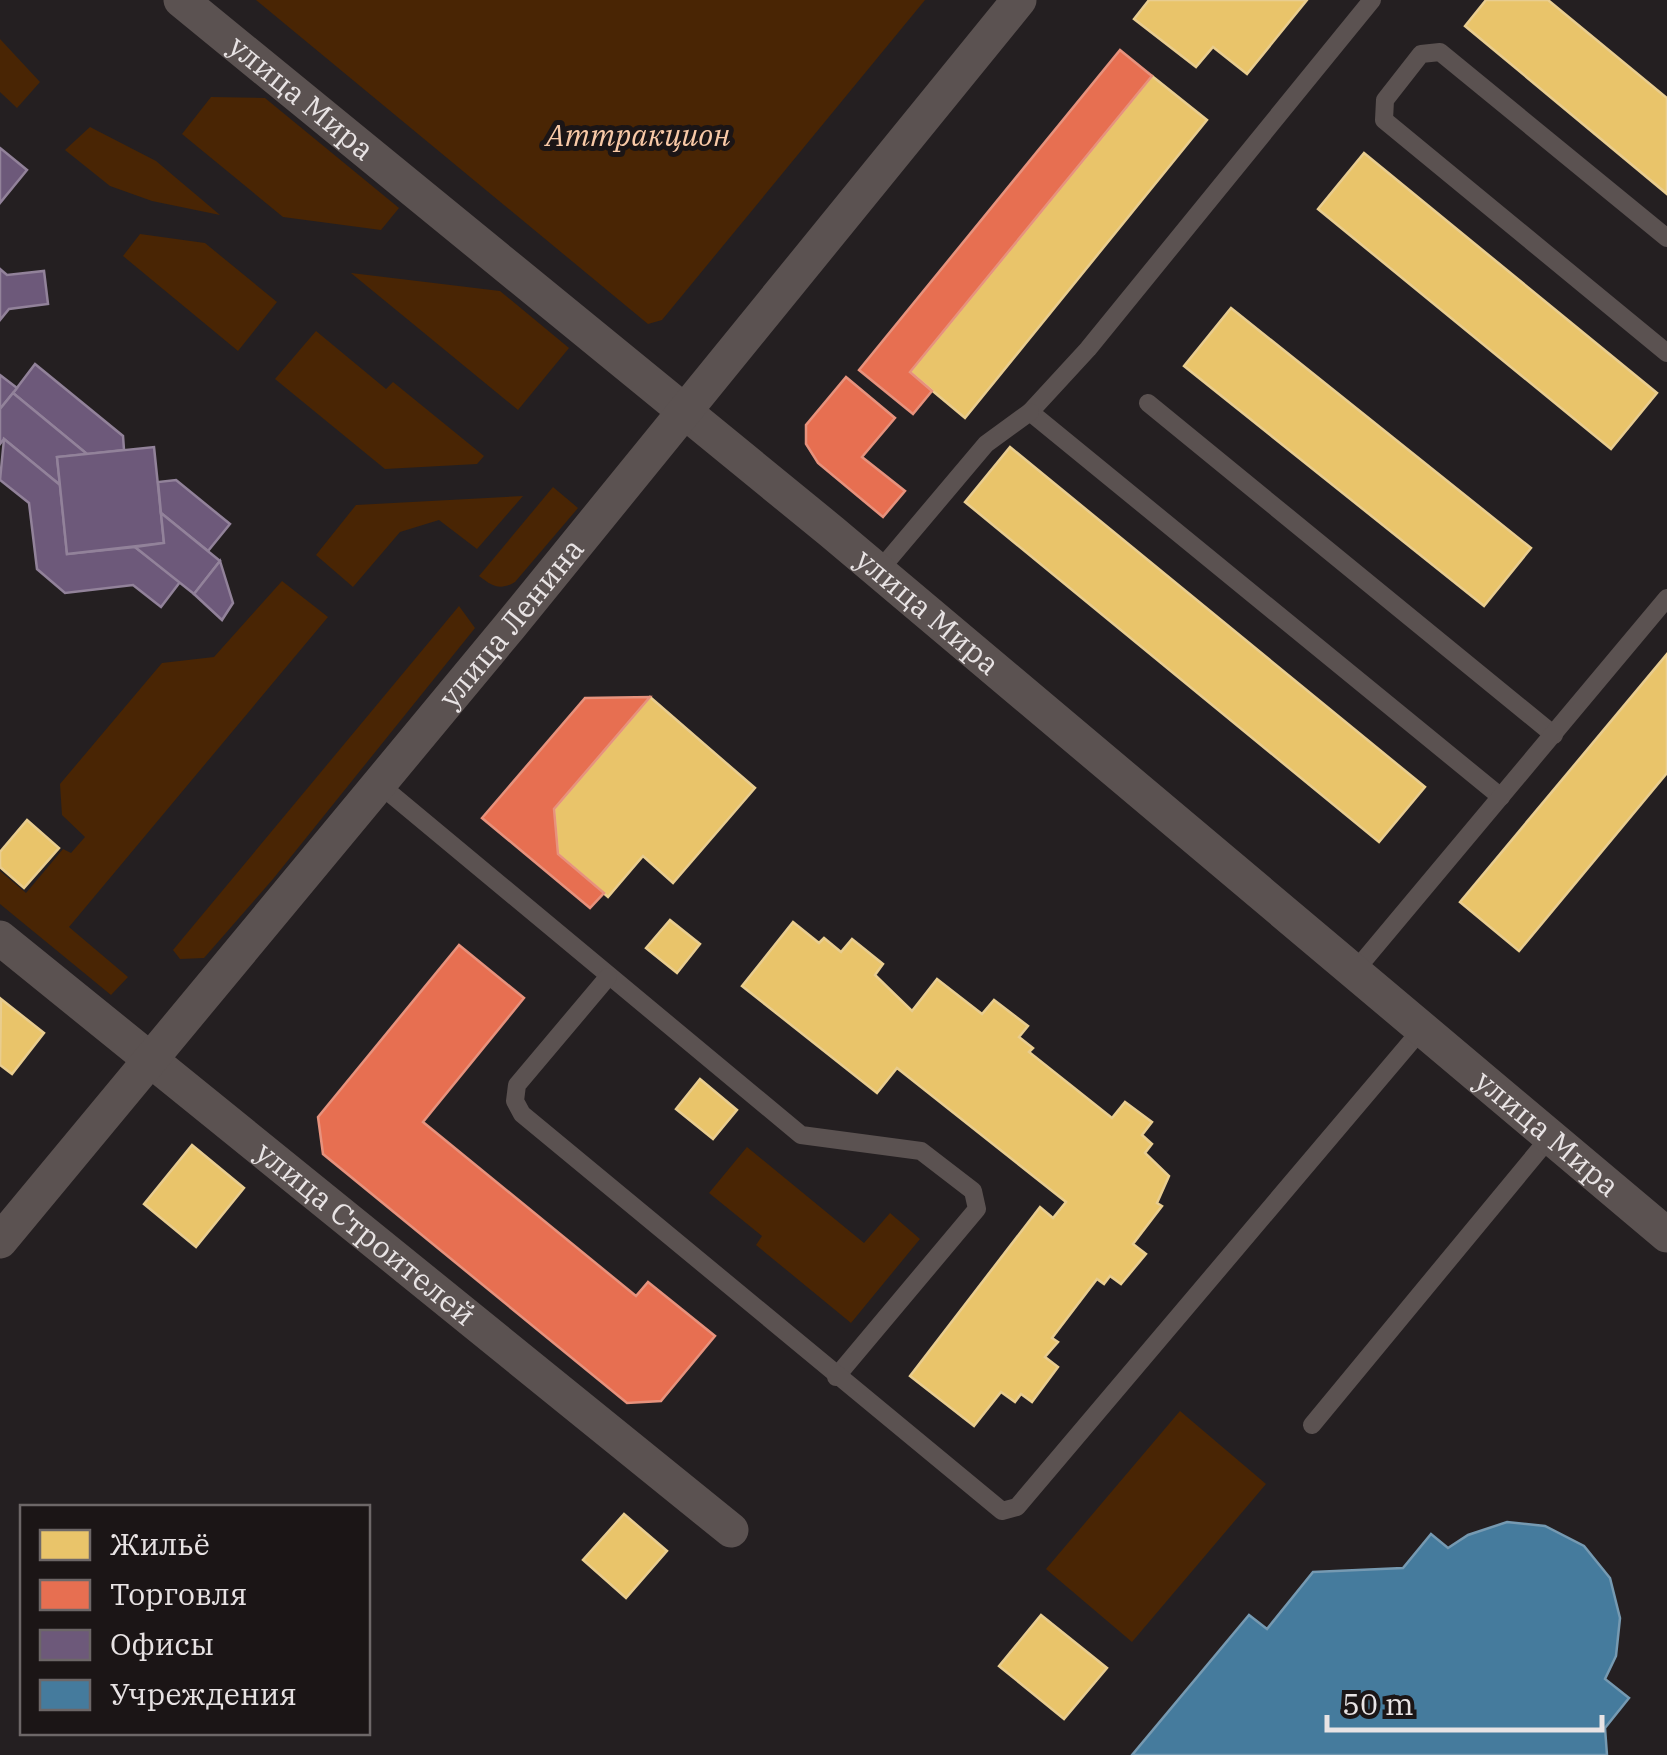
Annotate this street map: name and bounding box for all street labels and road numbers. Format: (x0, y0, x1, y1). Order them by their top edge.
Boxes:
street label: улица Мира (221, 26, 383, 168)
street label: улица Ленина (429, 530, 592, 715)
street label: улица Мира (848, 539, 1008, 683)
street label: улица Мира (1467, 1061, 1628, 1204)
street label: улица Строителей (248, 1132, 484, 1333)

